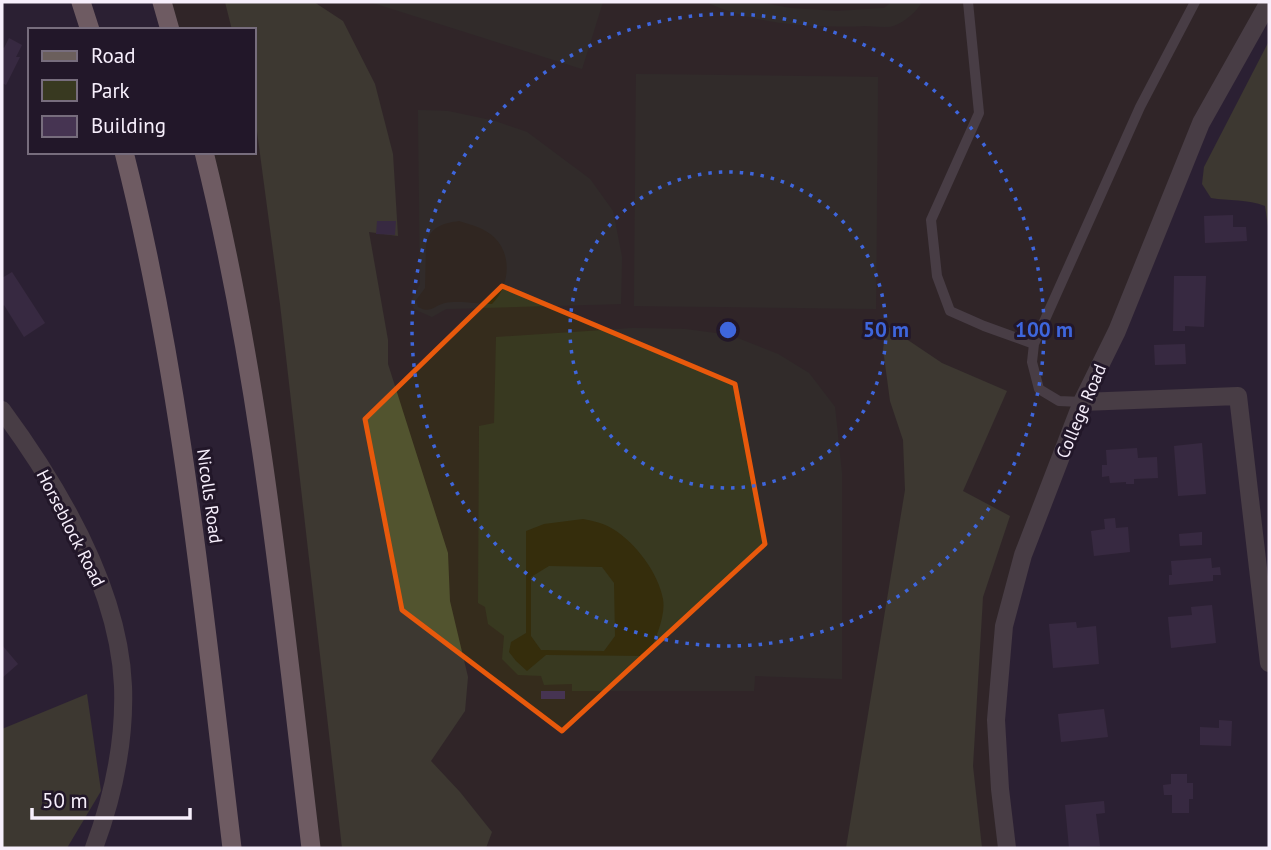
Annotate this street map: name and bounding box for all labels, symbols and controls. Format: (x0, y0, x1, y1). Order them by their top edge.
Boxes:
legend (28, 28, 256, 154)
text: Road (91, 42, 135, 69)
text: Park (91, 77, 130, 104)
text: Building (91, 112, 166, 139)
text: 50 m (863, 316, 909, 343)
text: 100 m (1015, 316, 1073, 343)
centre of rings (716, 318, 740, 342)
street label: College Road (1051, 360, 1111, 462)
street label: Nicolls Road (192, 447, 228, 545)
street label: Horseblock Road (32, 466, 110, 590)
scale bar (32, 776, 189, 820)
text: 50 m (42, 787, 88, 814)

